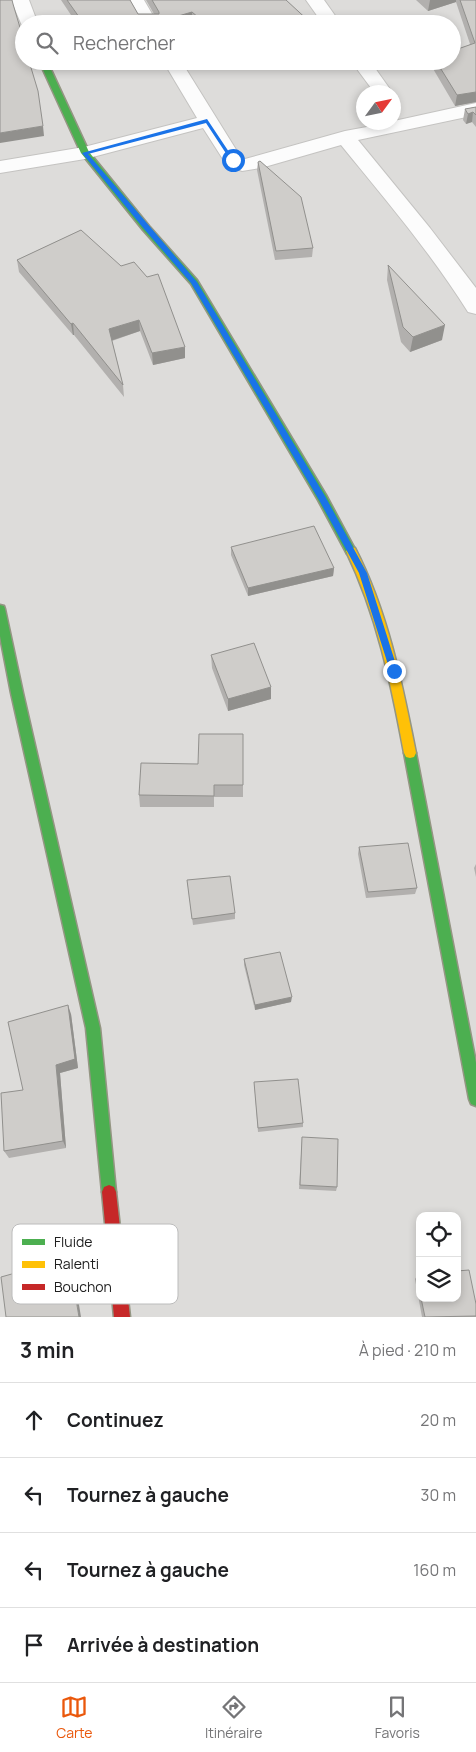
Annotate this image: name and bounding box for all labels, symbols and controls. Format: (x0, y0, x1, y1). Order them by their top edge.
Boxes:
search box (15, 15, 461, 70)
icon: search (33, 29, 61, 57)
text: Rechercher (73, 30, 175, 56)
north arrow (356, 85, 401, 130)
route start (222, 149, 245, 172)
route end (383, 660, 406, 683)
map controls (416, 1212, 461, 1302)
button: locate (416, 1212, 461, 1257)
legend (12, 1224, 178, 1304)
text: Fluide (54, 1232, 92, 1251)
text: Ralenti (54, 1254, 99, 1273)
button: layers (416, 1257, 461, 1302)
text: Bouchon (54, 1277, 112, 1296)
text: 3 min (20, 1336, 74, 1364)
text: À pied · 210 m (359, 1339, 456, 1361)
icon: ahead (20, 1406, 48, 1434)
text: Continuez (67, 1407, 164, 1433)
text: 20 m (420, 1409, 456, 1431)
icon: left (20, 1481, 48, 1509)
text: Tournez à gauche (67, 1482, 229, 1508)
text: 30 m (421, 1484, 456, 1506)
icon: left (20, 1556, 48, 1584)
text: Tournez à gauche (67, 1557, 229, 1583)
text: 160 m (413, 1559, 456, 1581)
icon: arrive (20, 1631, 48, 1659)
text: Arrivée à destination (67, 1632, 259, 1658)
tab: Carte (56, 1693, 93, 1742)
tab: Itinéraire (205, 1693, 262, 1742)
tab: Favoris (375, 1693, 420, 1742)

